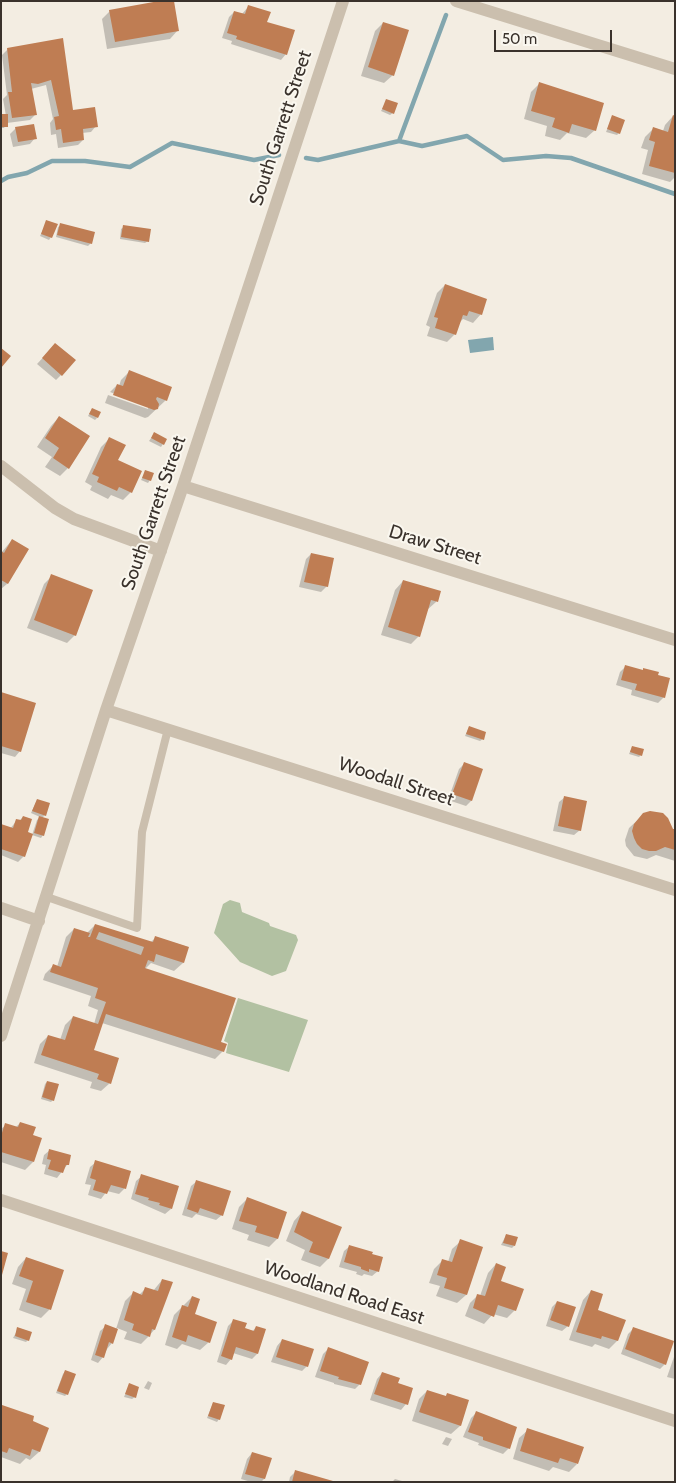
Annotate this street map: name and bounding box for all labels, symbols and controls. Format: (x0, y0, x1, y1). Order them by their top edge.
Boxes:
scale bar (496, 20, 614, 52)
text: 50 m (502, 30, 537, 48)
street label: South Garrett Street (245, 48, 317, 208)
street label: South Garrett Street (117, 433, 191, 593)
street label: Draw Street (386, 520, 484, 570)
street label: Woodall Street (335, 753, 457, 811)
street label: Woodland Road East (261, 1256, 427, 1330)

